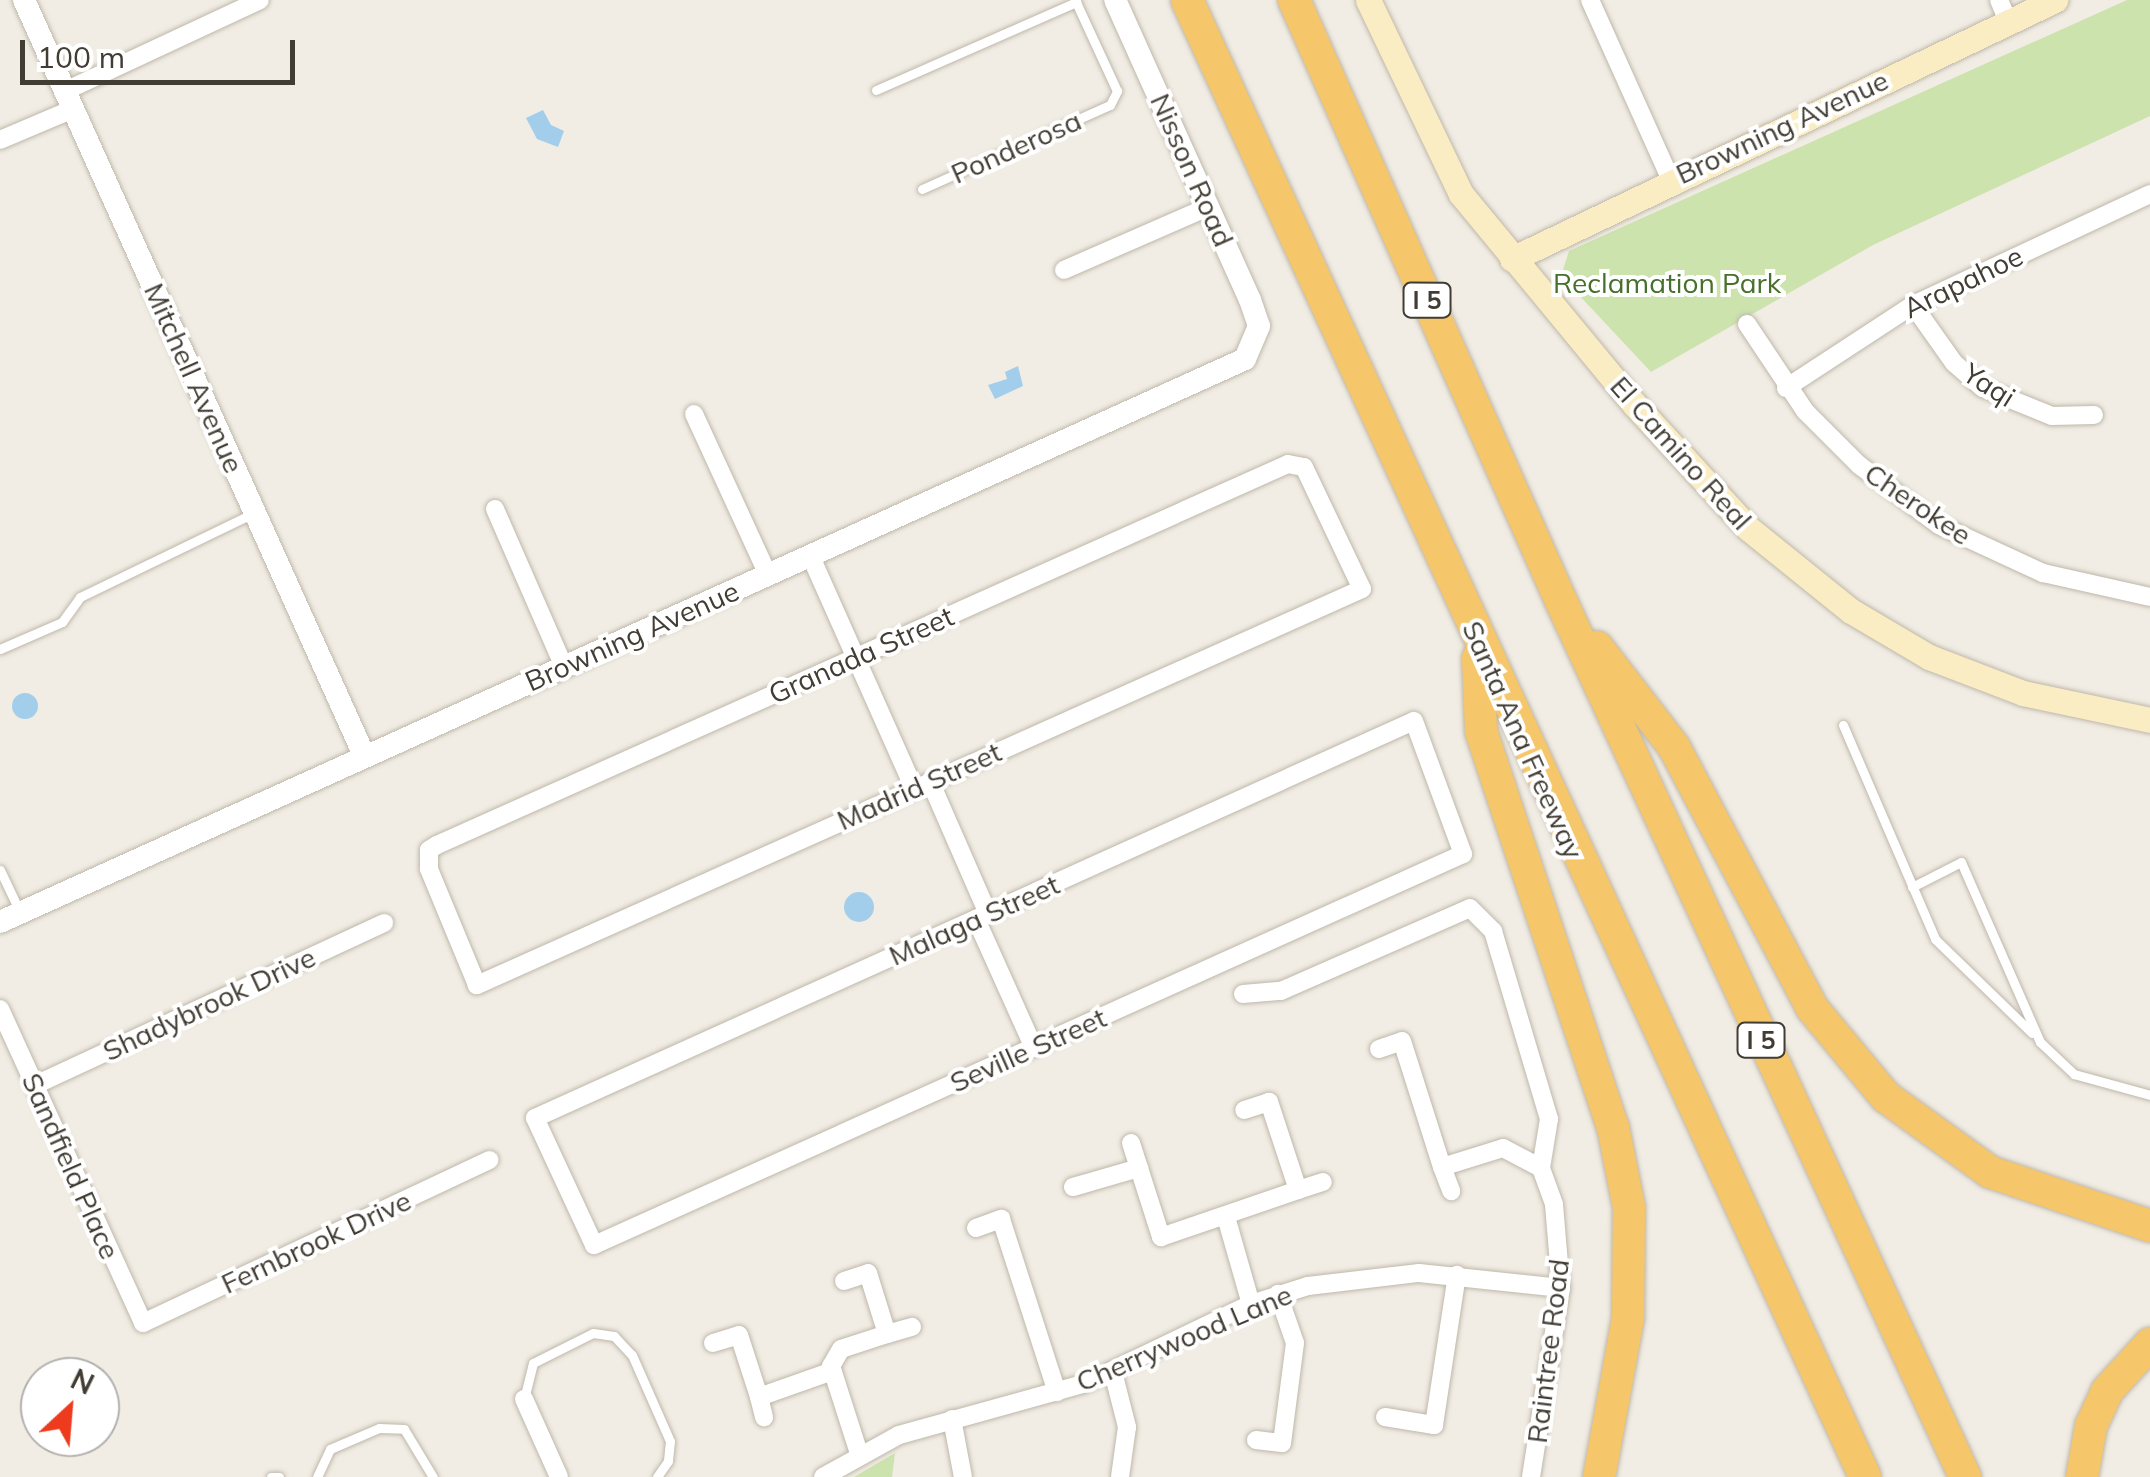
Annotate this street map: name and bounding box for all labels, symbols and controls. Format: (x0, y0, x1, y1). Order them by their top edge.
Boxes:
scale bar (25, 20, 300, 82)
text: 100 m (37, 38, 125, 76)
street label: Browning Avenue (1671, 63, 1893, 191)
street label: Nisson Road (1143, 88, 1241, 252)
street label: Ponderosa (946, 103, 1086, 191)
street label: Arapahoe (1898, 239, 2028, 325)
park label: Reclamation Park (1553, 266, 1781, 300)
street label: Mitchell Avenue (137, 278, 251, 478)
road number: I 5 (1402, 280, 1452, 320)
street label: Yaqi (1957, 356, 2021, 414)
street label: El Camino Real (1603, 369, 1759, 537)
street label: Cherokee (1858, 456, 1978, 552)
street label: Browning Avenue (520, 574, 744, 698)
street label: Granada Street (763, 599, 959, 711)
street label: Santa Ana Freeway (1455, 616, 1591, 864)
street label: Madrid Street (832, 735, 1006, 837)
street label: Malaga Street (884, 867, 1064, 973)
street label: Shadybrook Drive (97, 940, 321, 1068)
street label: Seville Street (945, 1001, 1111, 1099)
road number: I 5 (1736, 1020, 1786, 1060)
street label: Sandfield Place (15, 1068, 127, 1264)
street label: Fernbrook Drive (216, 1183, 416, 1301)
street label: Raintree Road (1520, 1257, 1576, 1445)
street label: Cherrywood Lane (1071, 1277, 1297, 1399)
north arrow (20, 1357, 120, 1457)
text: N (65, 1361, 100, 1402)

